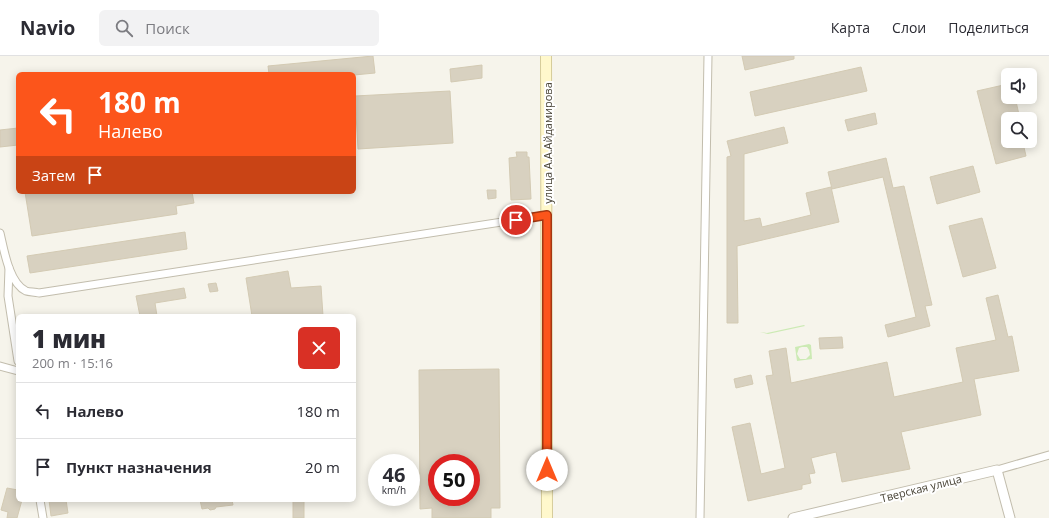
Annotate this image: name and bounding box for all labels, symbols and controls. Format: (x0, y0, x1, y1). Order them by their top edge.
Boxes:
search box (99, 10, 379, 46)
text: Navio (20, 15, 75, 41)
icon: search (113, 17, 135, 39)
text: Поиск (145, 18, 190, 38)
text: Карта (831, 18, 870, 37)
text: Слои (892, 18, 926, 37)
text: Поделиться (948, 18, 1029, 37)
map controls (1001, 68, 1037, 148)
button: sound (1001, 68, 1037, 104)
street label: улица А.А.Айдамирова (540, 82, 555, 204)
text: 180 m (98, 83, 181, 121)
icon: left (32, 88, 84, 140)
button: search (1001, 112, 1037, 148)
text: Налево (98, 119, 163, 143)
icon: arrive (84, 164, 106, 186)
text: Затем (32, 165, 76, 185)
pin (499, 203, 533, 237)
icon: arrive (505, 209, 527, 231)
text: 1 мин (32, 322, 106, 355)
button: close (298, 327, 340, 369)
text: 200 m · 15:16 (32, 354, 113, 372)
icon: left (32, 400, 54, 422)
text: Налево (66, 401, 124, 421)
text: 180 m (296, 401, 340, 421)
position arrow (526, 449, 568, 491)
speed limit sign: 50 (428, 454, 480, 506)
icon: arrive (32, 456, 54, 478)
text: Пункт назначения (66, 457, 212, 477)
text: 20 m (305, 457, 340, 477)
text: 46 (383, 461, 405, 488)
street label: Тверская улица (879, 471, 963, 505)
text: km/h (382, 483, 406, 497)

